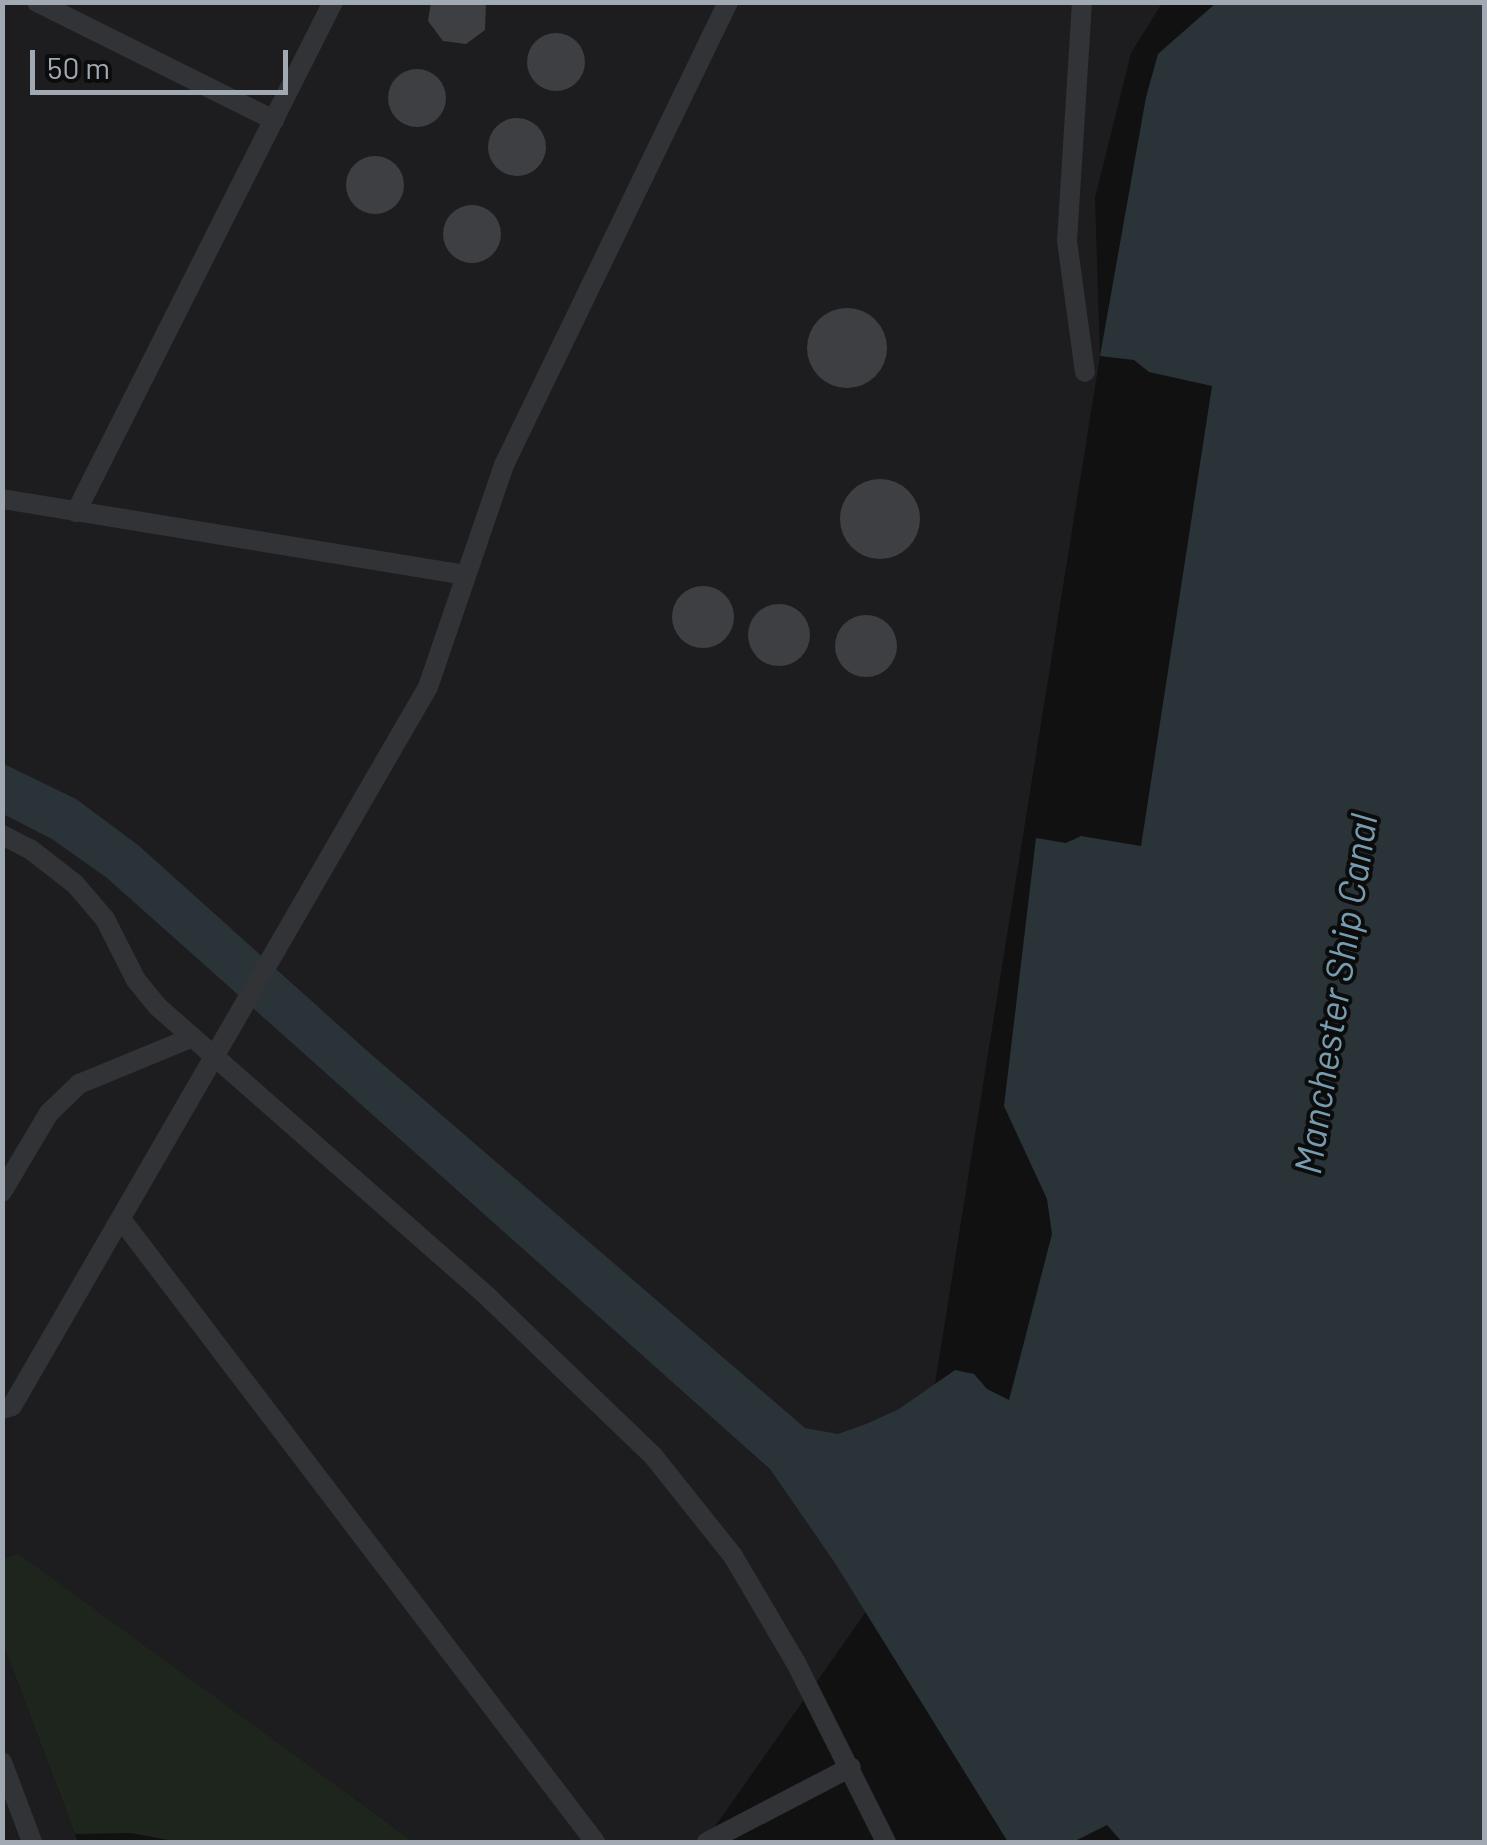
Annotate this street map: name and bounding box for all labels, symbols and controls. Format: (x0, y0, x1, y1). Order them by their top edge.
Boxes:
scale bar (35, 30, 292, 92)
text: 50 m (47, 49, 110, 85)
water label: Manchester Ship Canal (1284, 811, 1386, 1177)

